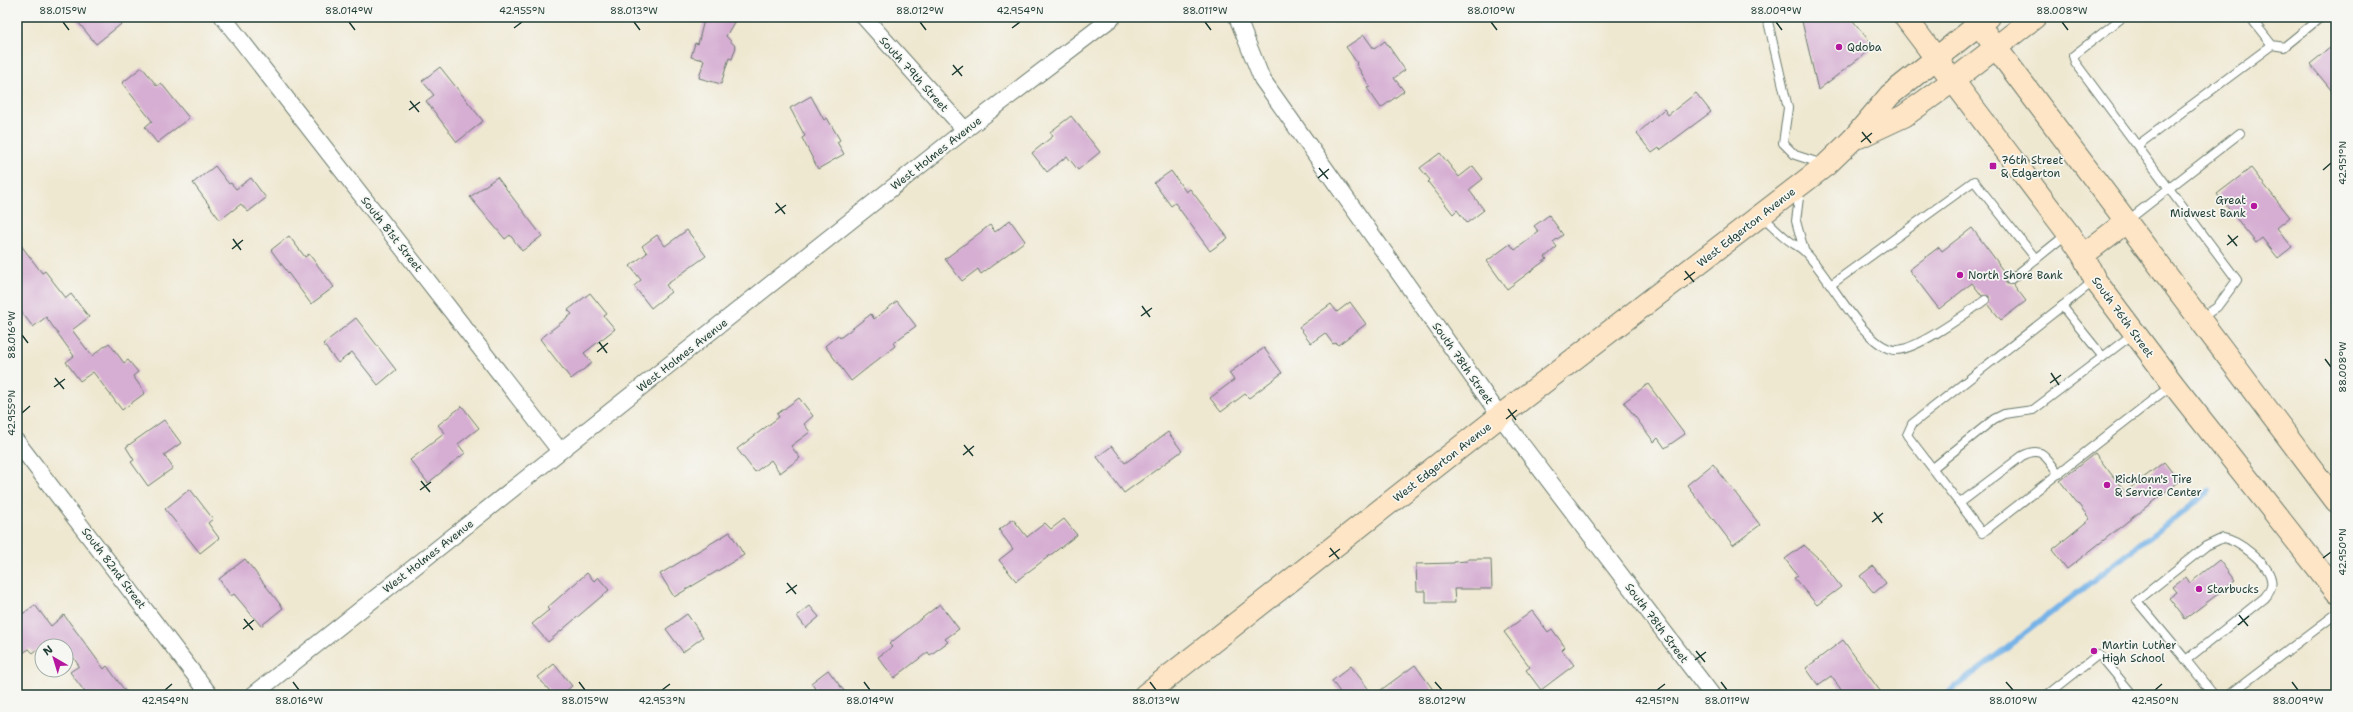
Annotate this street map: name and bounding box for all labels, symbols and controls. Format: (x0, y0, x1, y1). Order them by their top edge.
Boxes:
text: 88.015°W (39, 4, 87, 17)
text: 88.014°W (325, 4, 373, 17)
text: 42.955°N (499, 4, 545, 17)
text: 88.013°W (610, 4, 658, 17)
text: 88.012°W (896, 4, 944, 17)
text: 42.954°N (996, 4, 1044, 17)
text: 88.011°W (1182, 4, 1228, 17)
text: 88.010°W (1467, 4, 1515, 17)
text: 88.009°W (1750, 4, 1802, 17)
text: 88.008°W (2036, 4, 2088, 17)
street label: South 79th Street (876, 33, 952, 115)
place label: Qdoba (1847, 40, 1882, 55)
marker: Qdoba (1834, 42, 1844, 52)
street label: West Holmes Avenue (888, 113, 985, 194)
text: 42.951°N (2336, 141, 2349, 185)
place label: 76th Street & Edgerton (2001, 153, 2064, 181)
marker: 76th Street & Edgerton (1988, 161, 1998, 171)
street label: West Edgerton Avenue (1694, 184, 1799, 271)
place label: Great Midwest Bank (2170, 193, 2246, 221)
street label: South 81st Street (357, 194, 426, 275)
marker: Great Midwest Bank (2249, 201, 2259, 211)
place label: North Shore Bank (1968, 268, 2063, 283)
marker: North Shore Bank (1955, 270, 1965, 280)
street label: South 76th Street (2088, 274, 2157, 361)
text: 88.016°W (5, 311, 18, 359)
street label: West Holmes Avenue (634, 315, 731, 396)
street label: South 78th Street (1429, 319, 1497, 407)
text: 88.008°W (2336, 341, 2349, 393)
text: 42.955°N (5, 390, 18, 436)
street label: West Edgerton Avenue (1390, 419, 1495, 506)
place label: Richlonn's Tire & Service Center (2115, 472, 2202, 500)
marker: Richlonn's Tire & Service Center (2102, 480, 2112, 490)
street label: West Holmes Avenue (380, 516, 477, 597)
street label: South 82nd Street (78, 525, 149, 612)
text: 42.950°N (2336, 528, 2349, 576)
street label: South 78th Street (1622, 580, 1692, 667)
place label: Starbucks (2207, 582, 2259, 597)
marker: Starbucks (2194, 584, 2204, 594)
north arrow (34, 638, 74, 678)
place label: Martin Luther High School (2102, 638, 2177, 666)
text: N (40, 642, 56, 659)
marker: Martin Luther High School (2089, 646, 2099, 656)
text: 42.954°N (141, 694, 189, 707)
text: 88.016°W (275, 694, 323, 707)
text: 88.015°W (561, 694, 609, 707)
text: 42.953°N (639, 694, 685, 707)
text: 88.014°W (846, 694, 894, 707)
text: 88.013°W (1132, 694, 1180, 707)
text: 88.012°W (1418, 694, 1466, 707)
text: 42.951°N (1635, 694, 1679, 707)
text: 88.011°W (1704, 694, 1750, 707)
text: 88.010°W (1989, 694, 2037, 707)
text: 42.950°N (2131, 694, 2179, 707)
text: 88.009°W (2272, 694, 2324, 707)

